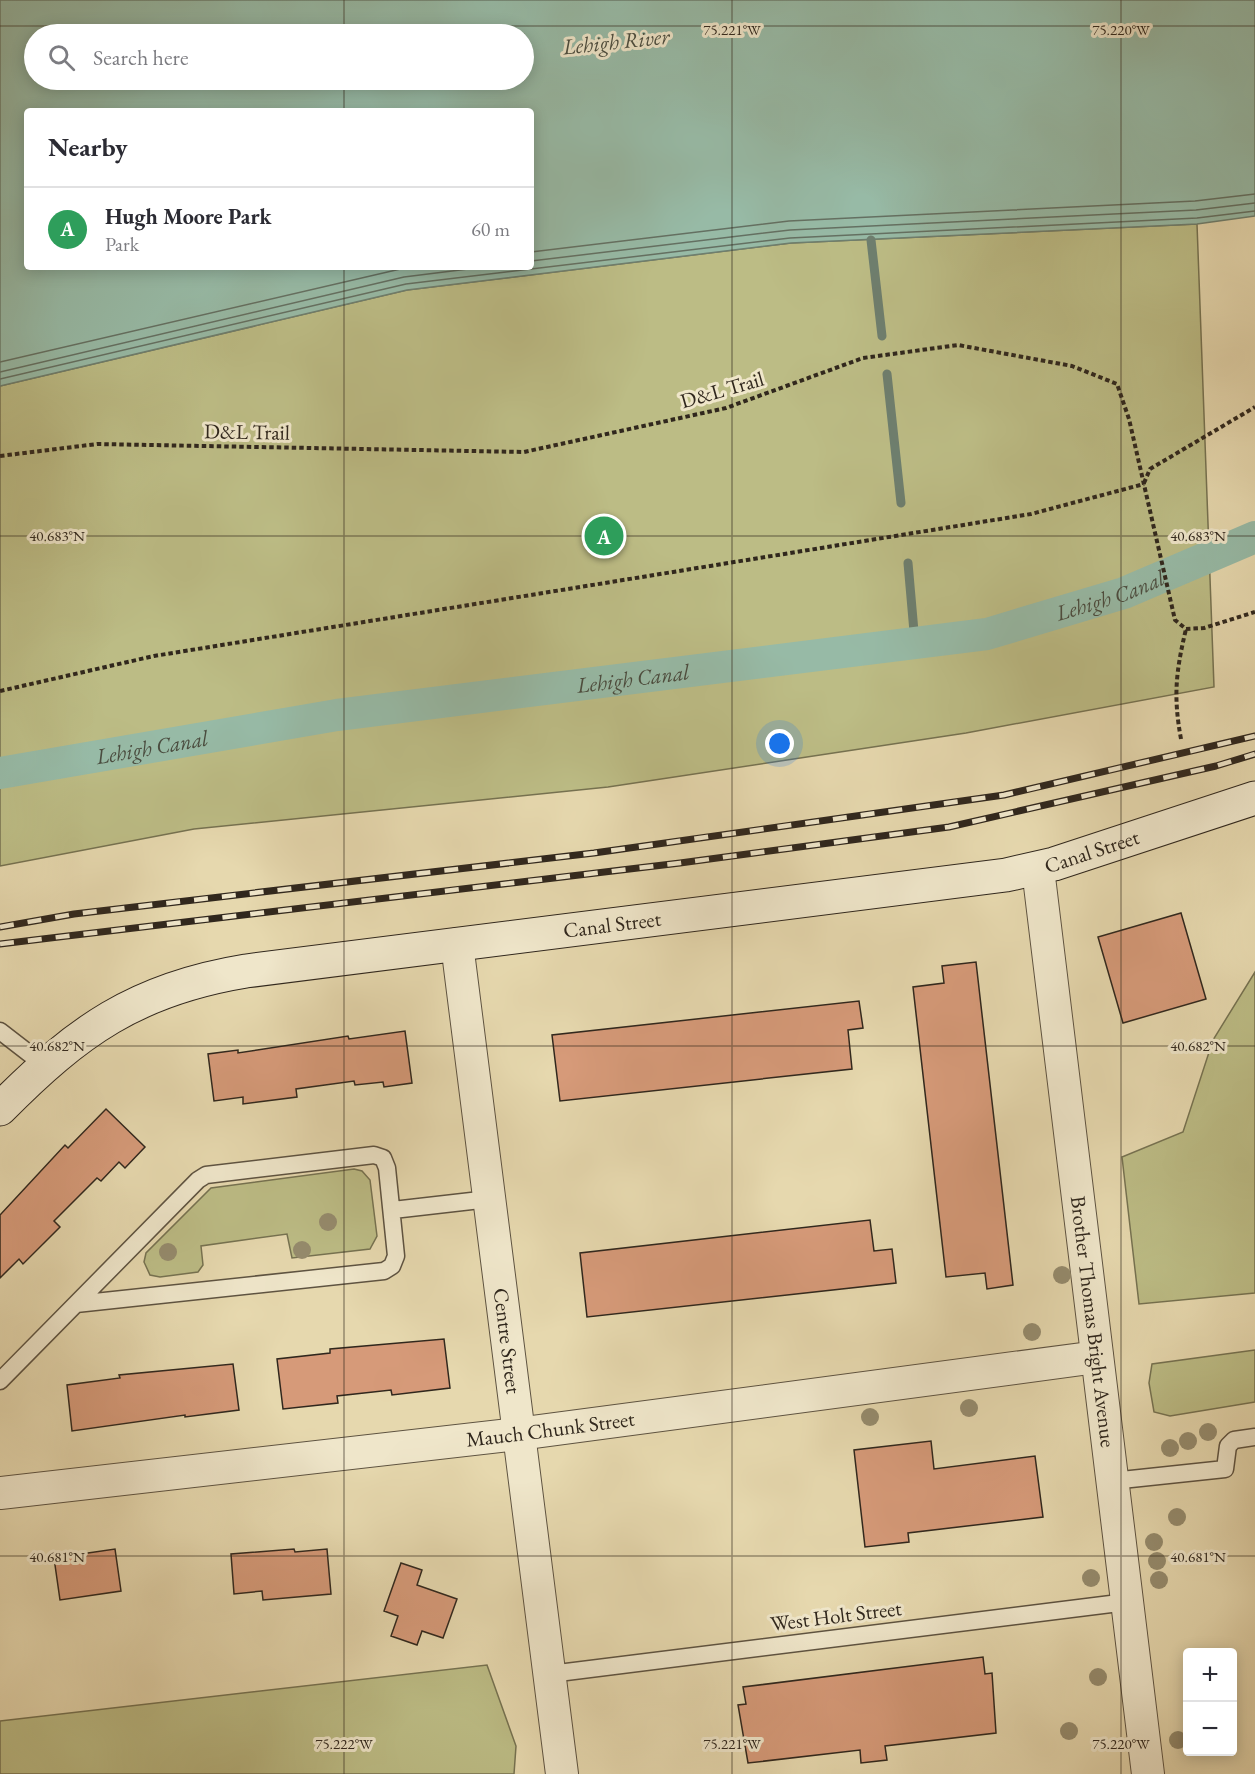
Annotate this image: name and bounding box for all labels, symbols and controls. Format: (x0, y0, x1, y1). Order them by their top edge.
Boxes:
text: 75.221°W (703, 20, 761, 39)
text: 75.220°W (1092, 20, 1150, 39)
water label: Lehigh River (560, 21, 672, 62)
search box (24, 24, 534, 90)
icon: search (45, 41, 78, 74)
text: Search here (93, 43, 188, 72)
text: Nearby (48, 130, 128, 164)
text: Hugh Moore Park (105, 202, 272, 231)
text: A (60, 216, 75, 242)
text: 60 m (471, 216, 510, 242)
text: Park (105, 231, 139, 257)
street label: D&L Trail (677, 365, 767, 414)
street label: D&L Trail (204, 417, 290, 446)
pin: A (584, 514, 624, 558)
text: 40.683°N (29, 526, 85, 545)
text: 40.683°N (1170, 526, 1226, 545)
water label: Lehigh Canal (1051, 563, 1170, 628)
water label: Lehigh Canal (574, 657, 692, 700)
water label: Lehigh Canal (93, 723, 211, 771)
your location (765, 729, 794, 758)
street label: Canal Street (1042, 823, 1143, 879)
street label: Canal Street (562, 905, 663, 944)
text: 40.682°N (29, 1036, 85, 1055)
text: 40.682°N (1170, 1036, 1226, 1055)
street label: Brother Thomas Bright Avenue (1065, 1194, 1122, 1449)
street label: Centre Street (488, 1286, 528, 1396)
street label: Mauch Chunk Street (465, 1405, 637, 1453)
text: 40.681°N (29, 1547, 85, 1566)
text: 40.681°N (1170, 1547, 1226, 1566)
street label: West Holt Street (769, 1594, 903, 1637)
map controls (1183, 1648, 1237, 1756)
button: + (1183, 1648, 1237, 1702)
button: − (1183, 1702, 1237, 1756)
text: 75.222°W (315, 1734, 373, 1753)
text: 75.221°W (703, 1734, 761, 1753)
text: 75.220°W (1092, 1734, 1150, 1753)

